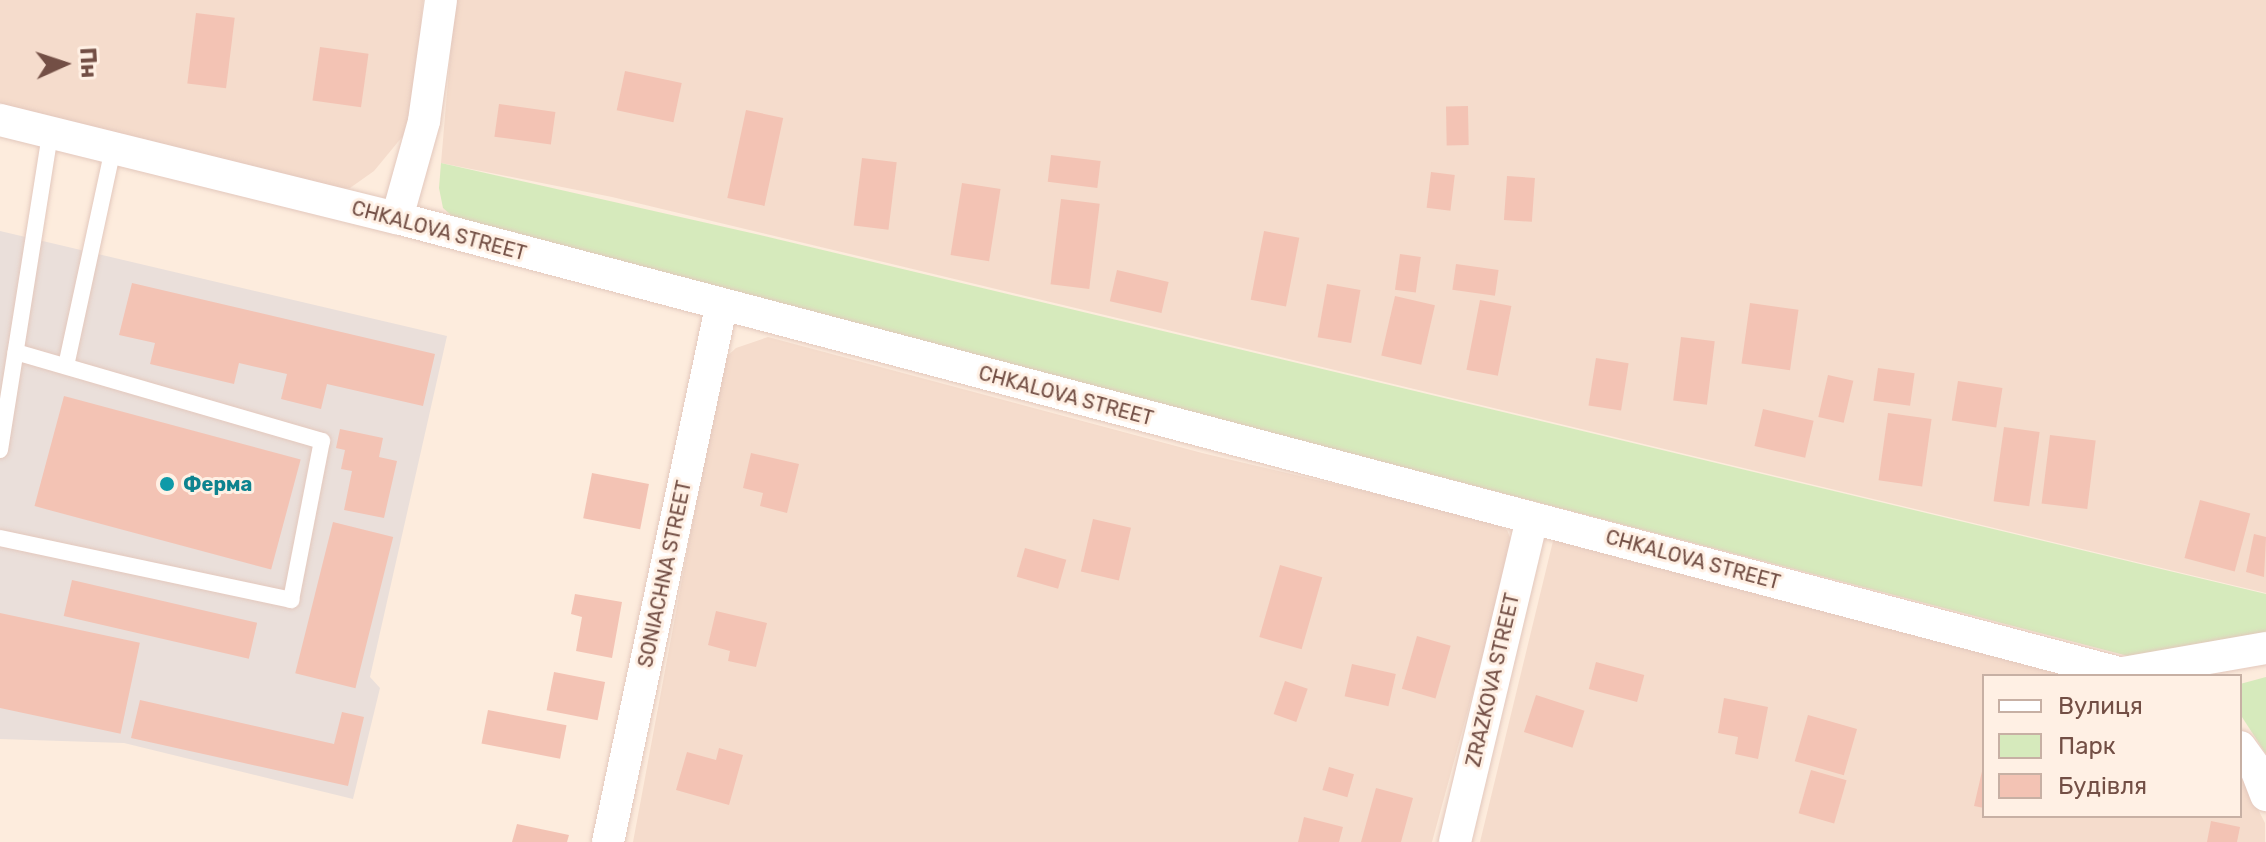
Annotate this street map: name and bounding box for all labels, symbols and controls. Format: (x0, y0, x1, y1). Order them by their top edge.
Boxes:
north arrow (24, 24, 104, 104)
text: Пн (74, 47, 103, 79)
street label: CHKALOVA STREET (349, 196, 529, 266)
street label: CHKALOVA STREET (976, 361, 1156, 431)
place label: Ферма (183, 472, 252, 496)
marker: Ферма (158, 475, 176, 493)
street label: SONIACHNA STREET (633, 478, 697, 670)
street label: CHKALOVA STREET (1603, 525, 1783, 595)
street label: ZRAZKOVA STREET (1461, 591, 1525, 769)
legend (1982, 674, 2242, 818)
text: Вулиця (2058, 692, 2143, 720)
text: Парк (2058, 732, 2116, 760)
text: Будівля (2058, 772, 2147, 800)

